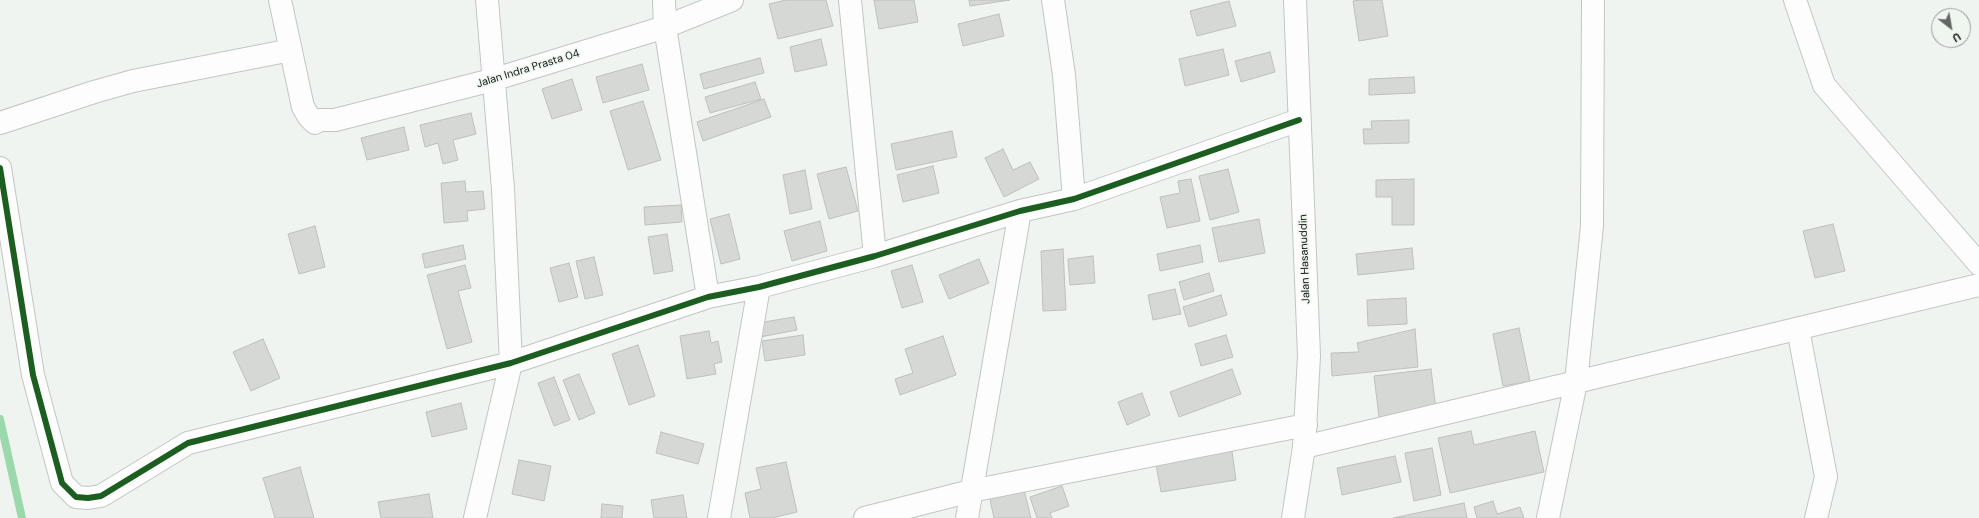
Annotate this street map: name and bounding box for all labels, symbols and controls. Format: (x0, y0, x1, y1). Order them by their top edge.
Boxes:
north arrow (1931, 8, 1971, 48)
text: U (1950, 29, 1964, 45)
street label: Jalan Indra Prasta 04 (475, 47, 581, 91)
street label: Jalan Hasanuddin (1297, 214, 1313, 304)

